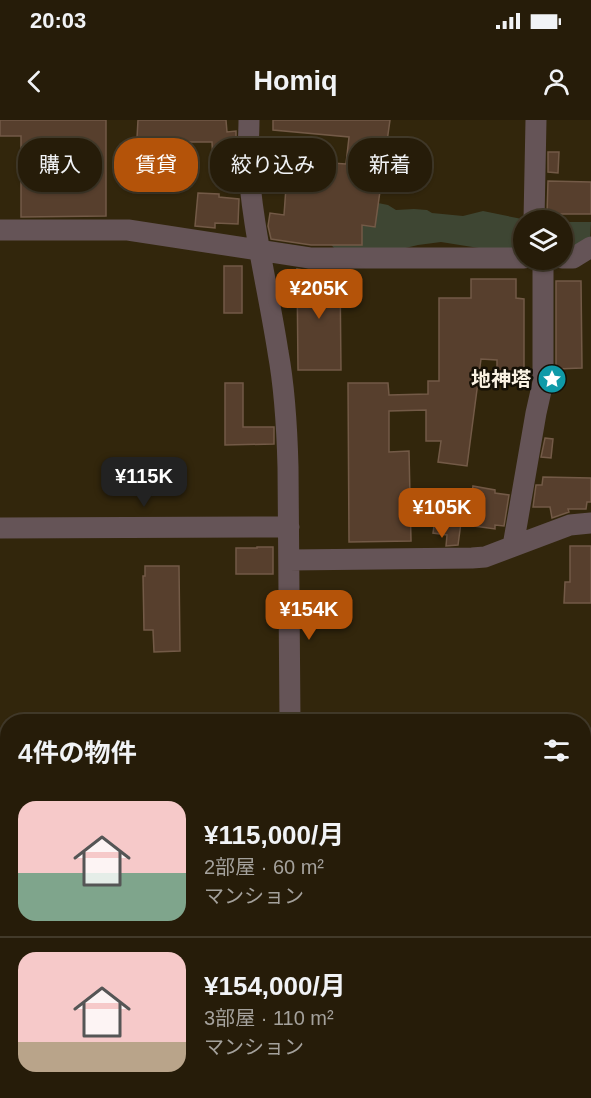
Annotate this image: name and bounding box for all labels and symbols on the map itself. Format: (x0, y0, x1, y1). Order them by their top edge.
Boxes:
pin: ¥205K (277, 269, 361, 320)
place icon: 地神塔 (536, 363, 568, 395)
place label: 地神塔 (471, 368, 531, 390)
pin: ¥115K (102, 457, 186, 508)
pin: ¥105K (400, 488, 484, 539)
pin: ¥154K (267, 590, 351, 641)

